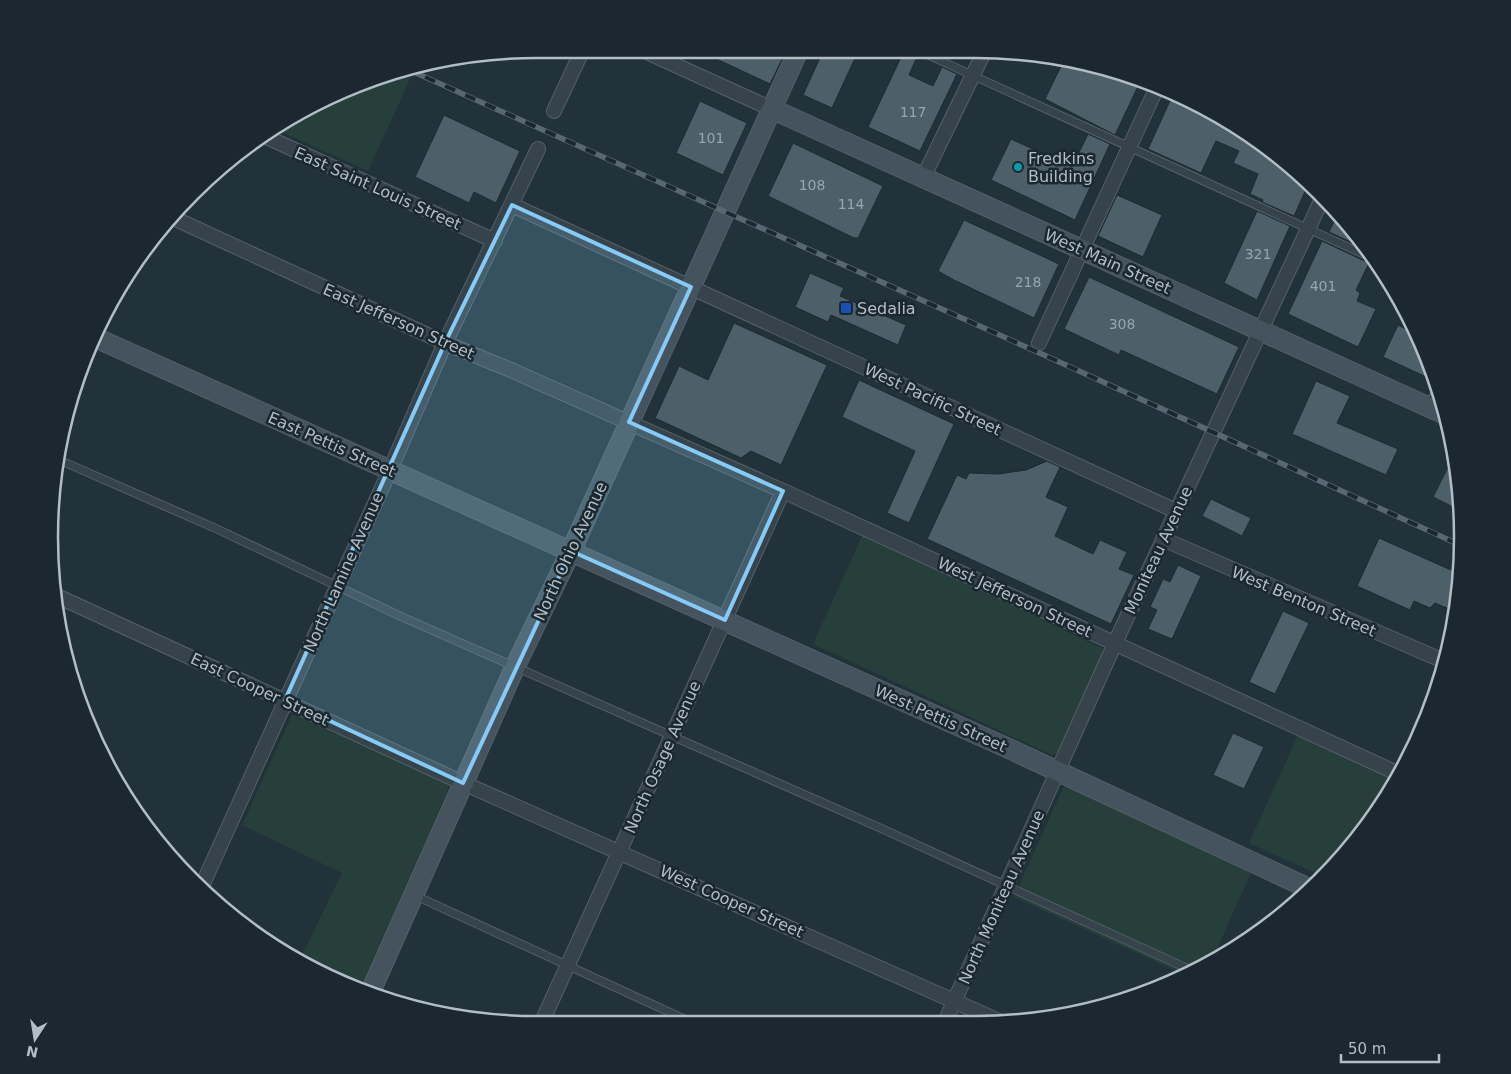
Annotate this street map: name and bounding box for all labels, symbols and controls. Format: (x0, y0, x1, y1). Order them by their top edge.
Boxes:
house number: 117 (900, 104, 926, 120)
house number: 101 (698, 130, 724, 146)
street label: East Saint Louis Street (291, 143, 464, 234)
place label: Fredkins Building (1028, 149, 1094, 186)
marker: Fredkins Building (1012, 161, 1024, 173)
house number: 108 (799, 177, 825, 193)
house number: 114 (838, 196, 864, 212)
street label: West Main Street (1042, 225, 1174, 298)
house number: 321 (1245, 246, 1271, 262)
house number: 218 (1015, 274, 1041, 290)
house number: 401 (1310, 278, 1336, 294)
street label: East Jefferson Street (320, 280, 477, 363)
place label: Sedalia (857, 299, 916, 318)
marker: Sedalia (839, 301, 853, 315)
house number: 308 (1109, 316, 1135, 332)
street label: West Pacific Street (861, 359, 1004, 440)
street label: East Pettis Street (265, 408, 398, 481)
street label: North Ohio Avenue (530, 479, 611, 624)
street label: Moniteau Avenue (1121, 483, 1196, 617)
street label: North Lamine Avenue (300, 489, 387, 655)
street label: West Jefferson Street (934, 553, 1095, 642)
street label: West Benton Street (1229, 562, 1379, 641)
street label: East Cooper Street (188, 649, 332, 730)
street label: North Osage Avenue (620, 678, 705, 836)
street label: West Pettis Street (872, 681, 1010, 756)
street label: North Moniteau Avenue (954, 807, 1048, 987)
street label: West Cooper Street (657, 861, 807, 942)
north arrow (10, 1014, 60, 1064)
scale bar (1341, 1032, 1438, 1064)
text: 50 m (1348, 1040, 1386, 1058)
text: N (25, 1043, 40, 1061)

